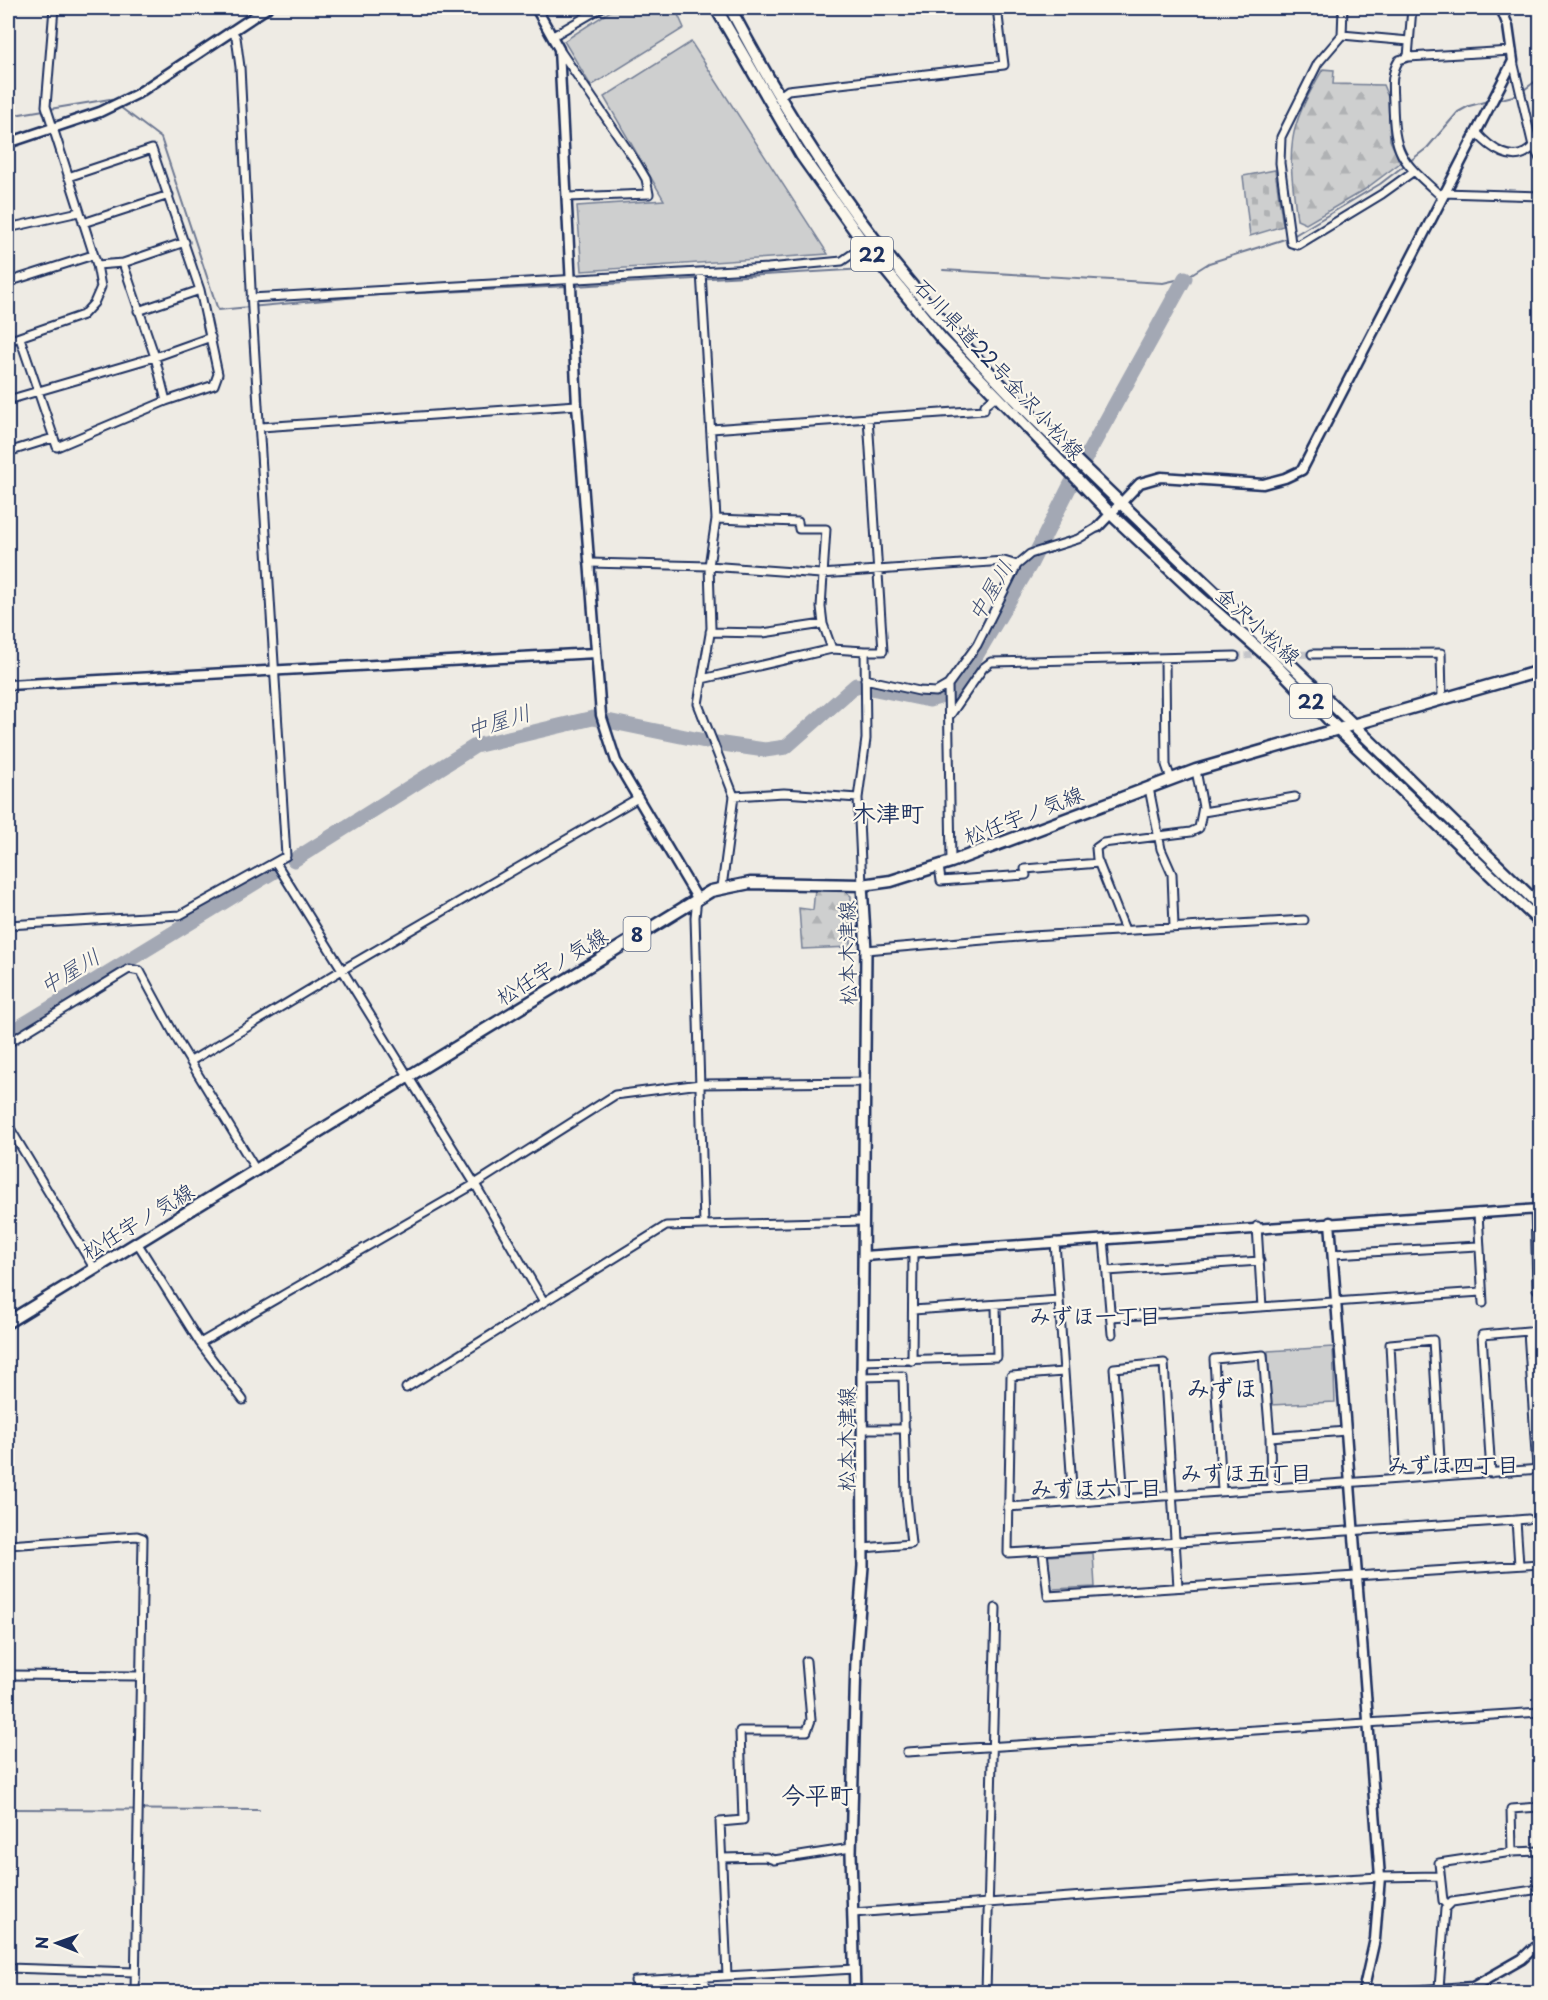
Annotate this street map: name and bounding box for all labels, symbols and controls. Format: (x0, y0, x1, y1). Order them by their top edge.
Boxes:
road number: 22 (851, 237, 893, 271)
street label: 石川県道22号金沢小松線 (907, 270, 1093, 466)
water label: 中屋川 (958, 553, 1020, 627)
street label: 金沢小松線 (1209, 578, 1309, 672)
road number: 22 (1290, 684, 1332, 718)
water label: 中屋川 (462, 695, 534, 745)
street label: 松任宇ノ気線 (958, 776, 1088, 852)
district label: 木津町 (852, 794, 924, 830)
street label: 松本木津線 (829, 900, 863, 1006)
road number: 8 (624, 917, 650, 951)
street label: 松任宇ノ気線 (489, 918, 613, 1012)
water label: 中屋川 (32, 939, 106, 1001)
street label: 松任宇ノ気線 (75, 1174, 199, 1266)
district label: みずほ一丁目 (1029, 1298, 1161, 1331)
district label: みずほ (1186, 1369, 1258, 1405)
street label: 松本木津線 (829, 1387, 861, 1492)
district label: みずほ四丁目 (1387, 1447, 1519, 1480)
district label: みずほ五丁目 (1180, 1455, 1312, 1488)
district label: みずほ六丁目 (1030, 1470, 1162, 1503)
district label: 今平町 (781, 1776, 853, 1812)
north arrow (27, 1913, 87, 1973)
text: N (29, 1936, 53, 1949)

